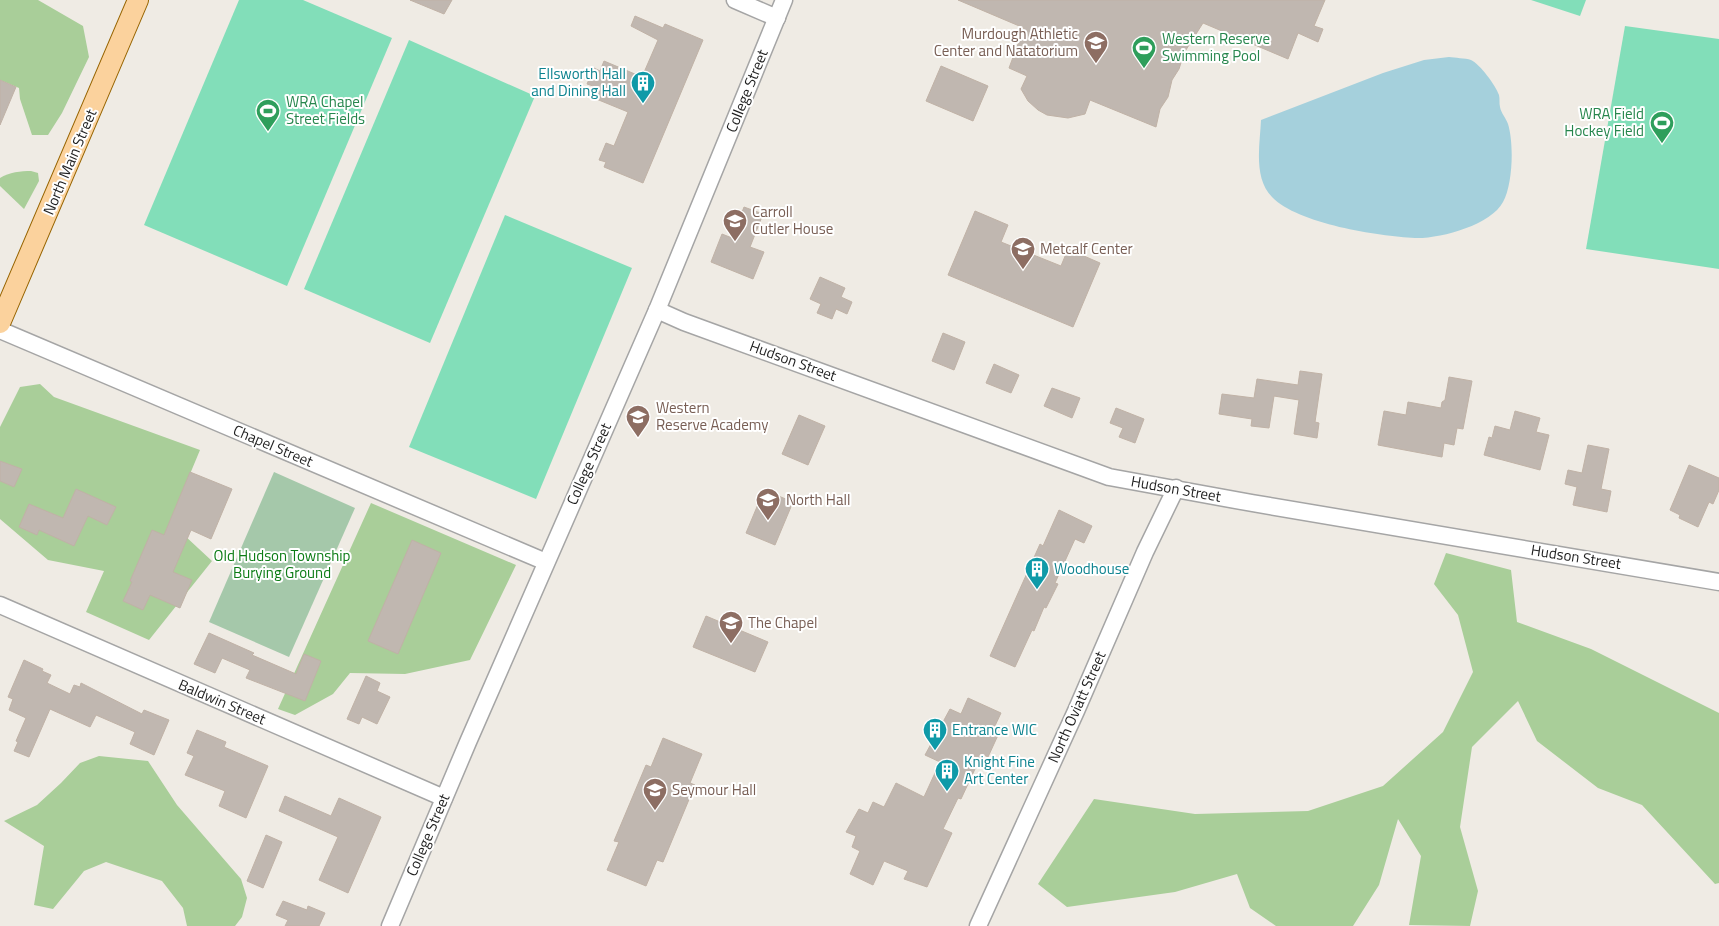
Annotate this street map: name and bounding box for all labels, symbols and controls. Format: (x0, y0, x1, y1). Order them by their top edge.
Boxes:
place label: Murdough Athletic Center and Natatorium (934, 22, 1078, 62)
place label: Western Reserve Swimming Pool (1162, 27, 1270, 67)
school or university icon: Murdough Athletic Center and Natatorium (1083, 30, 1109, 64)
sports icon: Western Reserve Swimming Pool (1131, 35, 1157, 69)
street label: College Street (719, 45, 774, 136)
place label: Ellsworth Hall and Dining Hall (531, 62, 626, 102)
building icon: Ellsworth Hall and Dining Hall (630, 70, 656, 104)
place label: WRA Chapel Street Fields (286, 90, 365, 130)
sports icon: WRA Chapel Street Fields (255, 98, 281, 132)
place label: WRA Field Hockey Field (1564, 102, 1644, 142)
street label: North Main Street (37, 105, 103, 218)
sports icon: WRA Field Hockey Field (1649, 110, 1675, 144)
place label: Carroll Cutler House (752, 200, 833, 240)
school or university icon: Carroll Cutler House (722, 208, 748, 242)
school or university icon: Metcalf Center (1010, 236, 1036, 270)
place label: Metcalf Center (1040, 237, 1133, 260)
street label: Hudson Street (747, 334, 841, 387)
place label: Western Reserve Academy (656, 396, 769, 436)
school or university icon: Western Reserve Academy (625, 404, 651, 438)
street label: Chapel Street (230, 418, 317, 473)
street label: College Street (560, 418, 617, 509)
street label: Hudson Street (1129, 469, 1224, 508)
school or university icon: North Hall (755, 487, 781, 521)
place label: North Hall (786, 488, 850, 511)
street label: Hudson Street (1529, 538, 1624, 575)
park label: Old Hudson Township Burying Ground (214, 544, 351, 584)
building icon: Woodhouse (1024, 556, 1050, 590)
place label: Woodhouse (1054, 557, 1129, 580)
school or university icon: The Chapel (718, 610, 744, 644)
place label: The Chapel (748, 611, 818, 634)
street label: North Oviatt Street (1042, 647, 1112, 766)
street label: Baldwin Street (175, 673, 270, 731)
building icon: Entrance WIC (922, 717, 948, 751)
place label: Entrance WIC (952, 718, 1037, 741)
place label: Knight Fine Art Center (964, 750, 1035, 790)
building icon: Knight Fine Art Center (934, 758, 960, 792)
school or university icon: Seymour Hall (642, 777, 668, 811)
place label: Seymour Hall (672, 778, 756, 801)
street label: College Street (400, 789, 456, 880)

